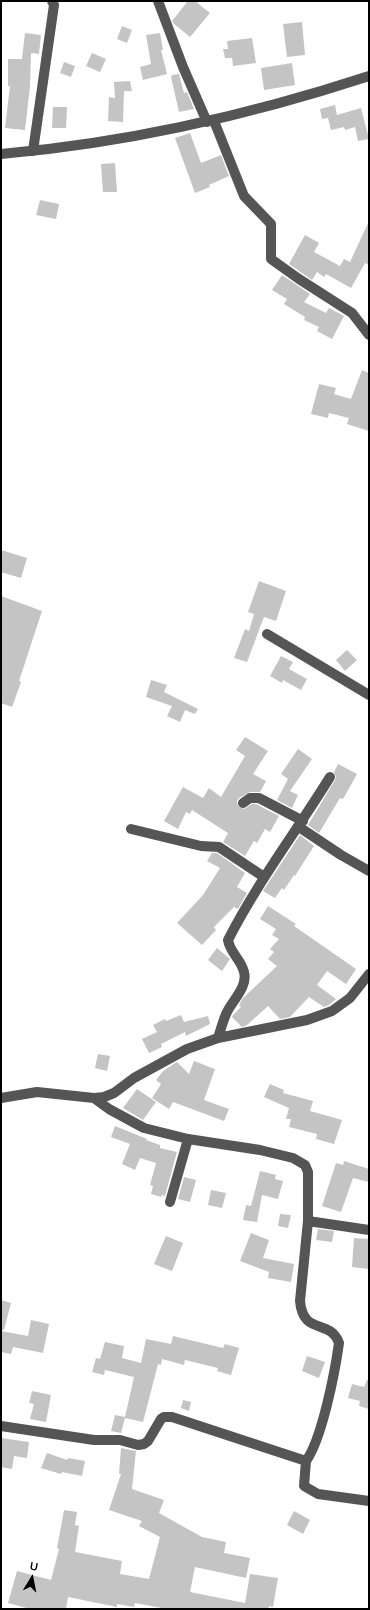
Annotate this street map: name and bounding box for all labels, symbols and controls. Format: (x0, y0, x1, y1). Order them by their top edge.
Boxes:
north arrow (12, 1558, 52, 1598)
text: U (29, 1559, 39, 1574)

